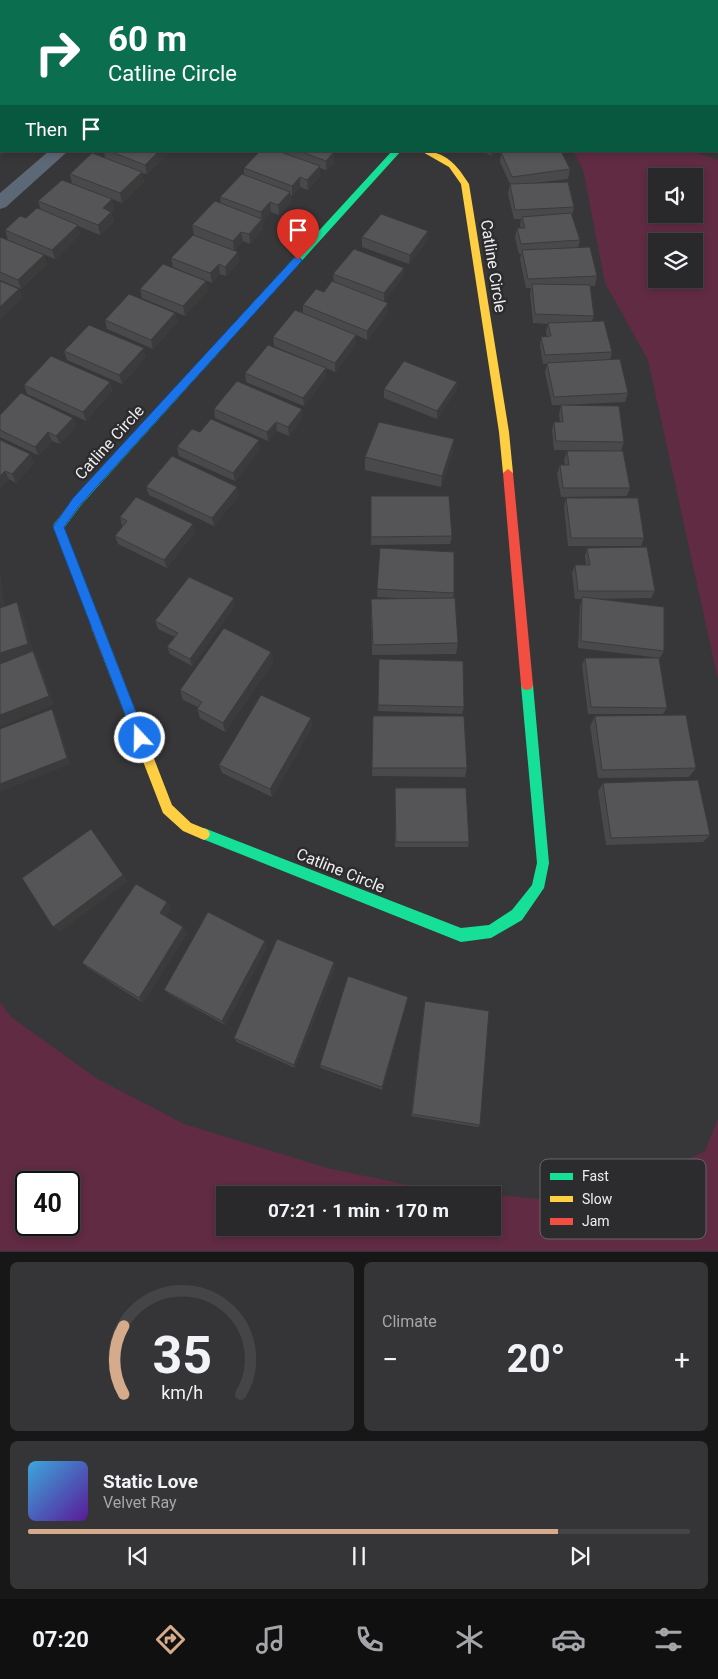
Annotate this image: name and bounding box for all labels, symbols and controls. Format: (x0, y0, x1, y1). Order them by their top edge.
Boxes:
text: 60 m (108, 19, 187, 60)
icon: right (25, 20, 90, 85)
text: Catline Circle (108, 61, 237, 86)
icon: arrive (77, 115, 105, 143)
text: Then (25, 118, 67, 141)
map controls (648, 168, 703, 288)
button: sound (648, 168, 703, 223)
pin (277, 209, 319, 260)
icon: arrive (284, 216, 312, 244)
street label: Catline Circle (477, 218, 510, 314)
button: layers (648, 233, 703, 288)
street label: Catline Circle (71, 401, 148, 484)
position arrow (113, 711, 165, 763)
street label: Catline Circle (294, 844, 388, 897)
legend (540, 1159, 706, 1239)
text: Fast (582, 1168, 609, 1184)
speed limit sign: 40 (15, 1171, 80, 1236)
text: Slow (582, 1191, 613, 1207)
text: 07:21 · 1 min · 170 m (268, 1199, 449, 1222)
text: Jam (582, 1213, 610, 1229)
text: Climate (382, 1312, 437, 1331)
text: 35 (152, 1325, 212, 1386)
text: 20° (507, 1337, 565, 1381)
text: − (382, 1343, 398, 1376)
text: + (674, 1343, 690, 1376)
text: km/h (161, 1382, 203, 1403)
text: Static Love (103, 1470, 198, 1493)
text: Velvet Ray (103, 1493, 177, 1512)
icon: previous (124, 1542, 152, 1570)
icon: pause (345, 1542, 373, 1570)
icon: next (566, 1542, 594, 1570)
icon: directions (153, 1622, 188, 1657)
icon: music (253, 1622, 288, 1657)
icon: phone (352, 1622, 387, 1657)
icon: climate (452, 1622, 487, 1657)
icon: car (551, 1622, 586, 1657)
icon: filters (651, 1622, 686, 1657)
text: 07:20 (32, 1627, 89, 1652)

